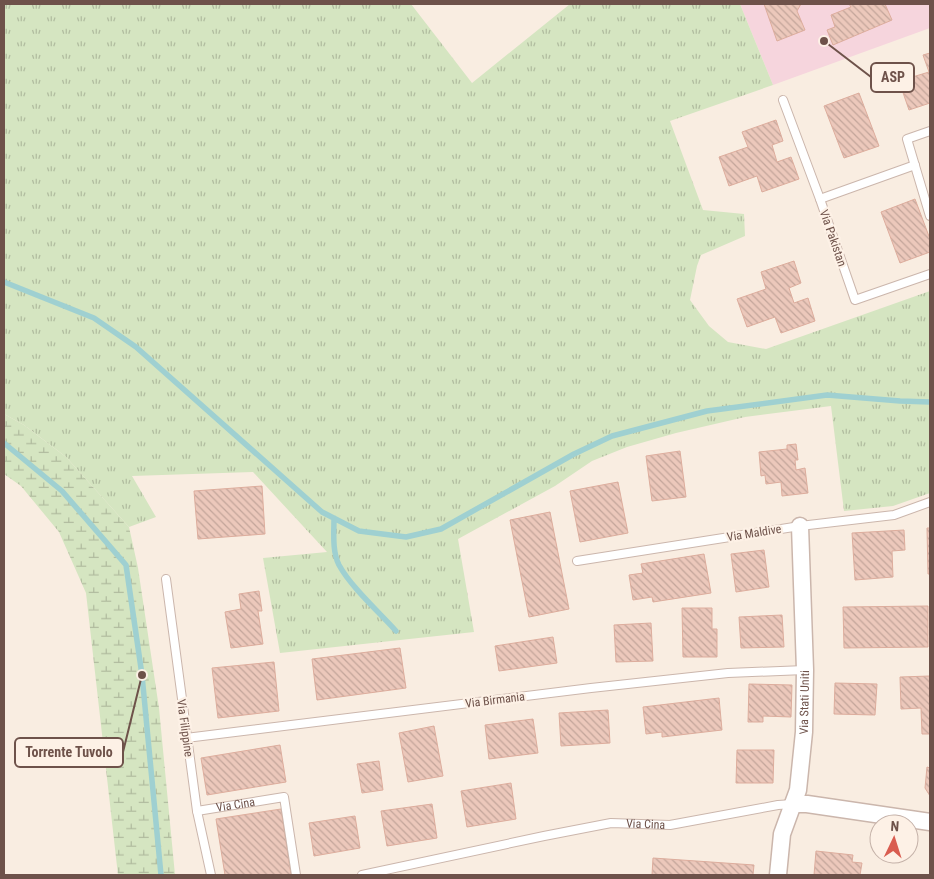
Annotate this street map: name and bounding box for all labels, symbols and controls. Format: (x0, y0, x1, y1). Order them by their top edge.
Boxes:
callout: ASP (871, 63, 914, 92)
text: ASP (881, 69, 905, 85)
street label: Via Pakistan (817, 208, 849, 268)
street label: Via Maldive (726, 522, 783, 544)
street label: Via Stati Uniti (797, 670, 812, 735)
street label: Via Birmania (464, 689, 526, 711)
street label: Via Filippine (174, 698, 196, 758)
callout: Torrente Tuvolo (15, 738, 123, 767)
text: Torrente Tuvolo (25, 744, 113, 760)
street label: Via Cina (215, 795, 256, 815)
north arrow (869, 814, 919, 864)
street label: Via Cina (626, 817, 666, 832)
text: N (890, 818, 900, 834)

